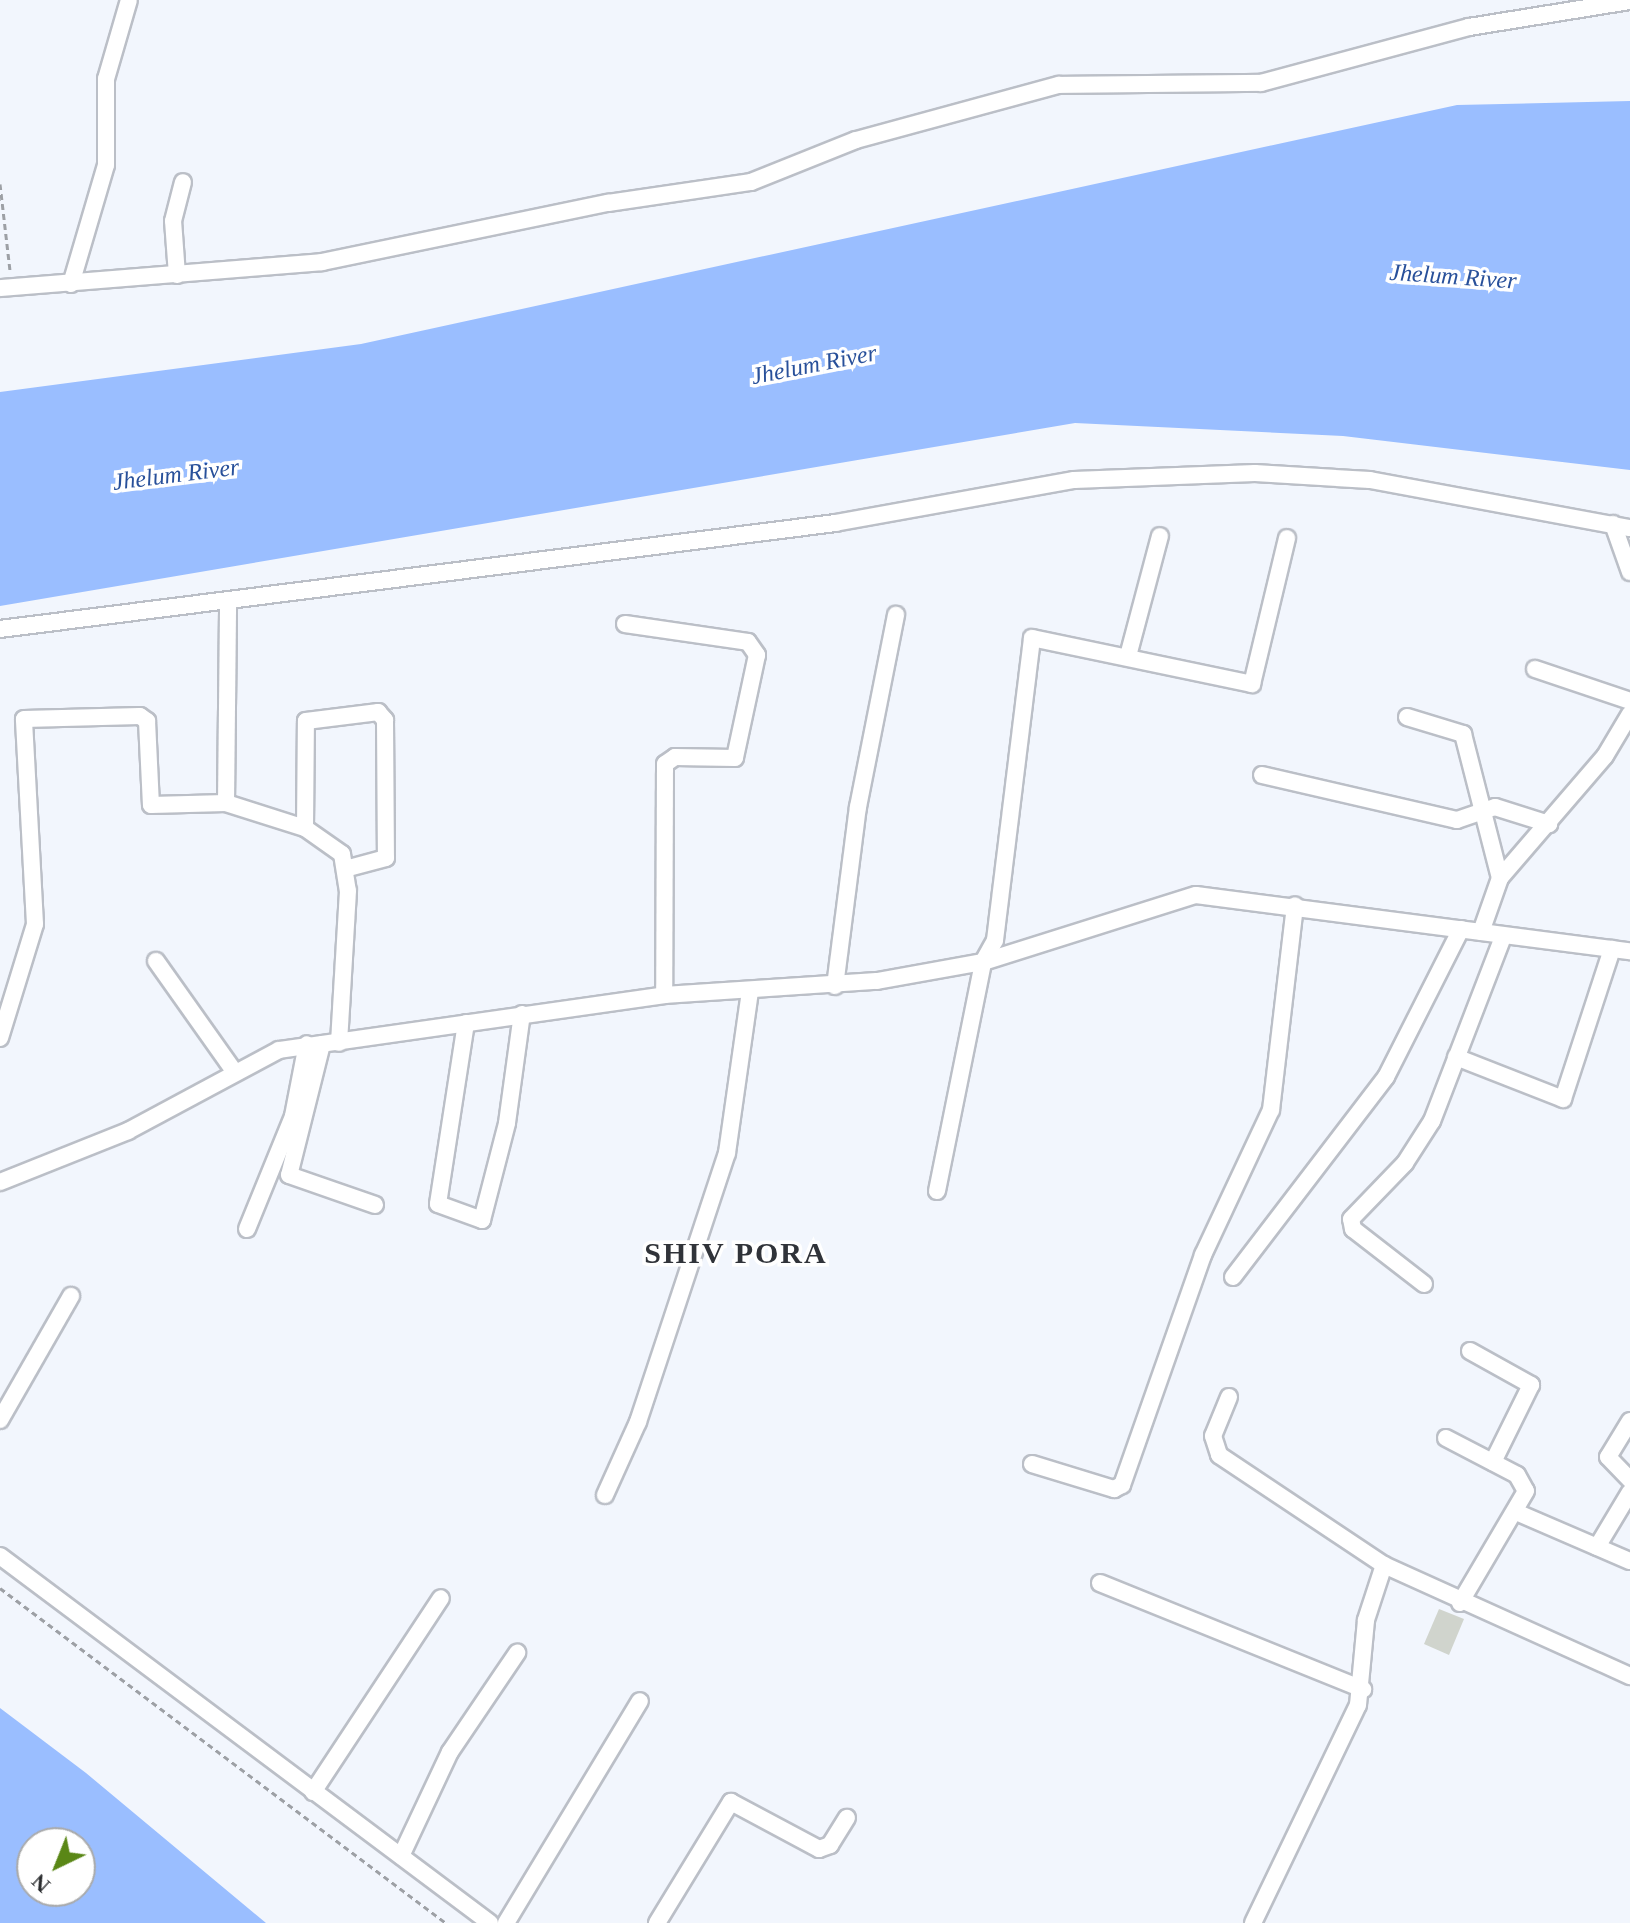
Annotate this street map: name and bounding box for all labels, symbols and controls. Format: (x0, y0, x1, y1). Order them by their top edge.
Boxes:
water label: Jhelum River (1389, 258, 1517, 296)
water label: Jhelum River (749, 339, 879, 391)
water label: Jhelum River (111, 453, 241, 497)
district label: SHIV PORA (644, 1235, 828, 1271)
north arrow (16, 1827, 96, 1907)
text: N (26, 1869, 55, 1898)

